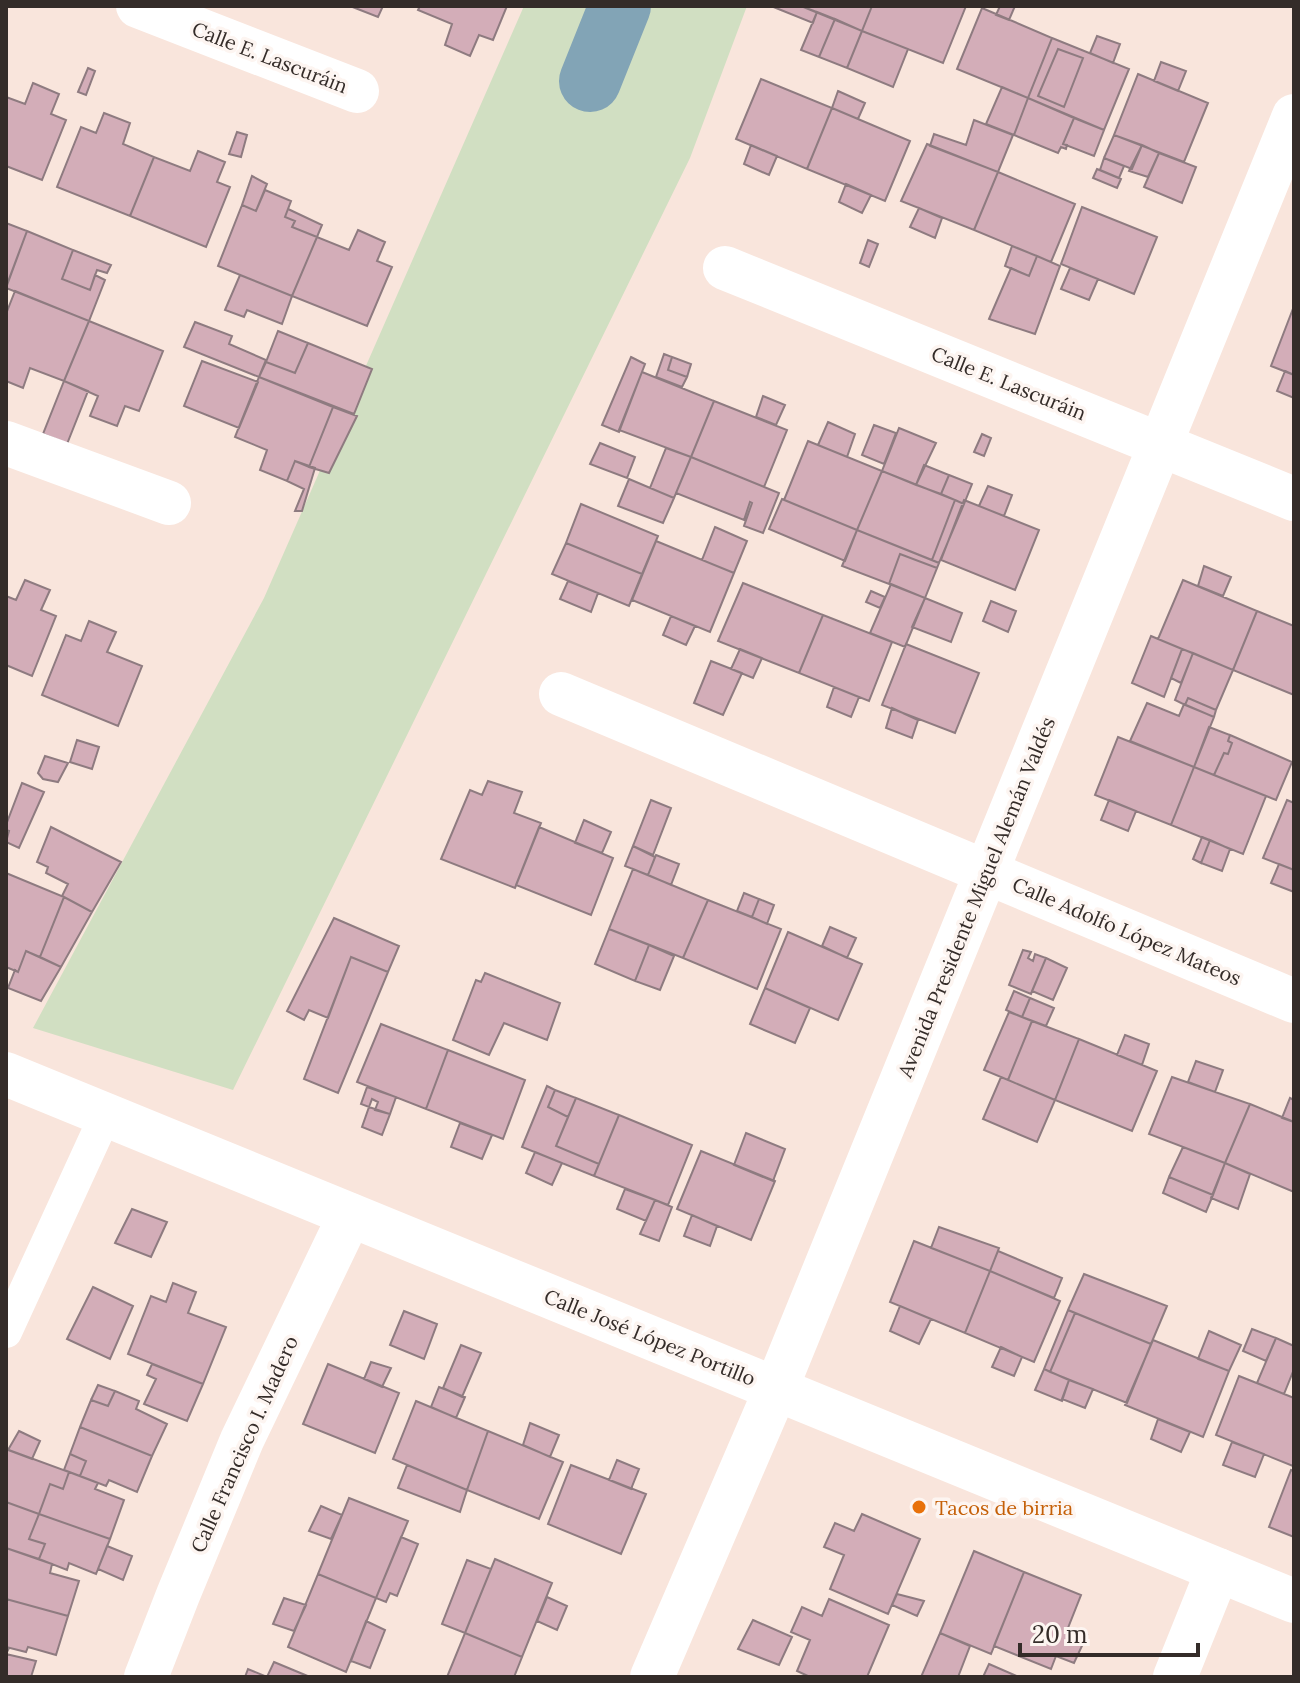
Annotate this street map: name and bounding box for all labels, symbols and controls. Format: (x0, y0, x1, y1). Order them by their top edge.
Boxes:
street label: Calle E. Lascuráin (189, 16, 351, 98)
street label: Calle E. Lascuráin (928, 341, 1090, 425)
street label: Avenida Presidente Miguel Alemán Valdés (892, 713, 1060, 1082)
street label: Calle Adolfo López Mateos (1009, 871, 1245, 991)
street label: Calle José López Portillo (541, 1283, 759, 1391)
street label: Calle Francisco I. Madero (185, 1332, 303, 1556)
place label: Tacos de birria (935, 1495, 1073, 1520)
marker: Tacos de birria (910, 1498, 928, 1516)
scale bar (1020, 1607, 1198, 1657)
text: 20 m (1032, 1619, 1088, 1650)

